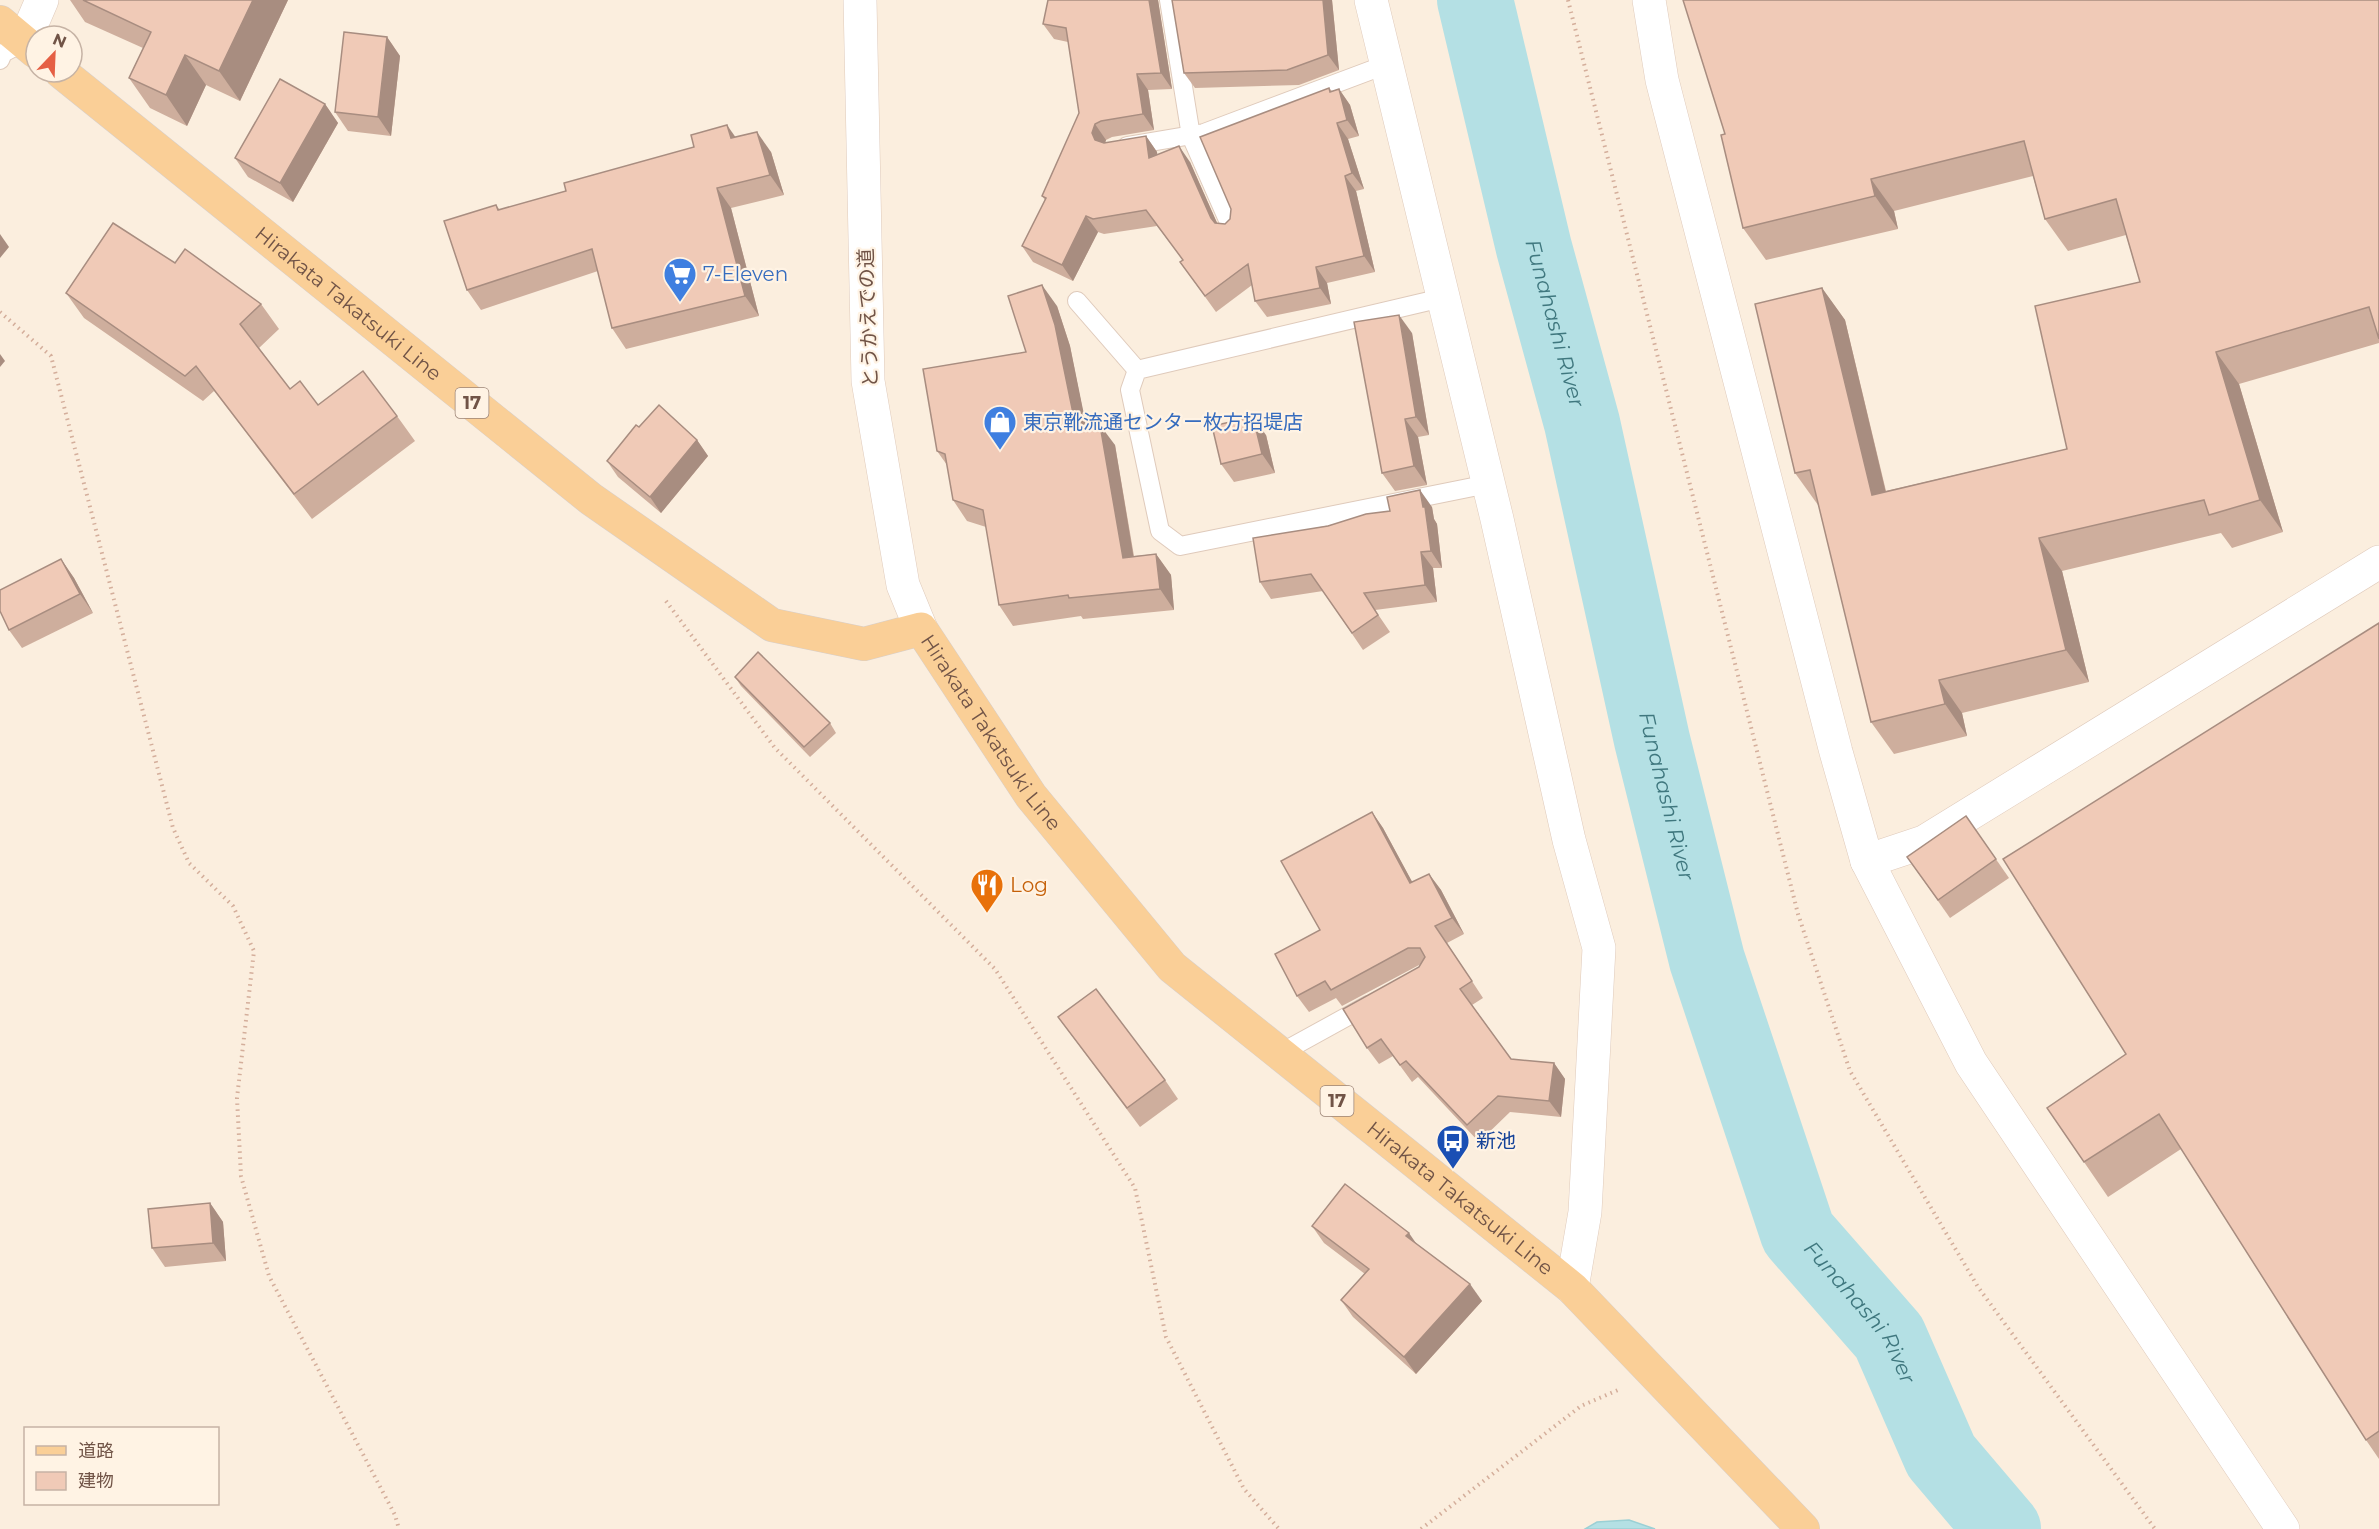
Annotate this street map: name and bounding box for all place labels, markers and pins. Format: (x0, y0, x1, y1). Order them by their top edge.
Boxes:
supermarket icon: 7-Eleven (662, 256, 698, 303)
place label: 7-Eleven (703, 262, 788, 286)
shop icon: 東京靴流通センター枚方招堤店 (982, 404, 1018, 451)
place label: 東京靴流通センター枚方招堤店 (1023, 410, 1303, 434)
restaurant icon: Log (969, 867, 1005, 914)
place label: Log (1010, 873, 1048, 897)
bus stop icon: 新池 (1435, 1123, 1471, 1170)
place label: 新池 (1476, 1129, 1516, 1153)

